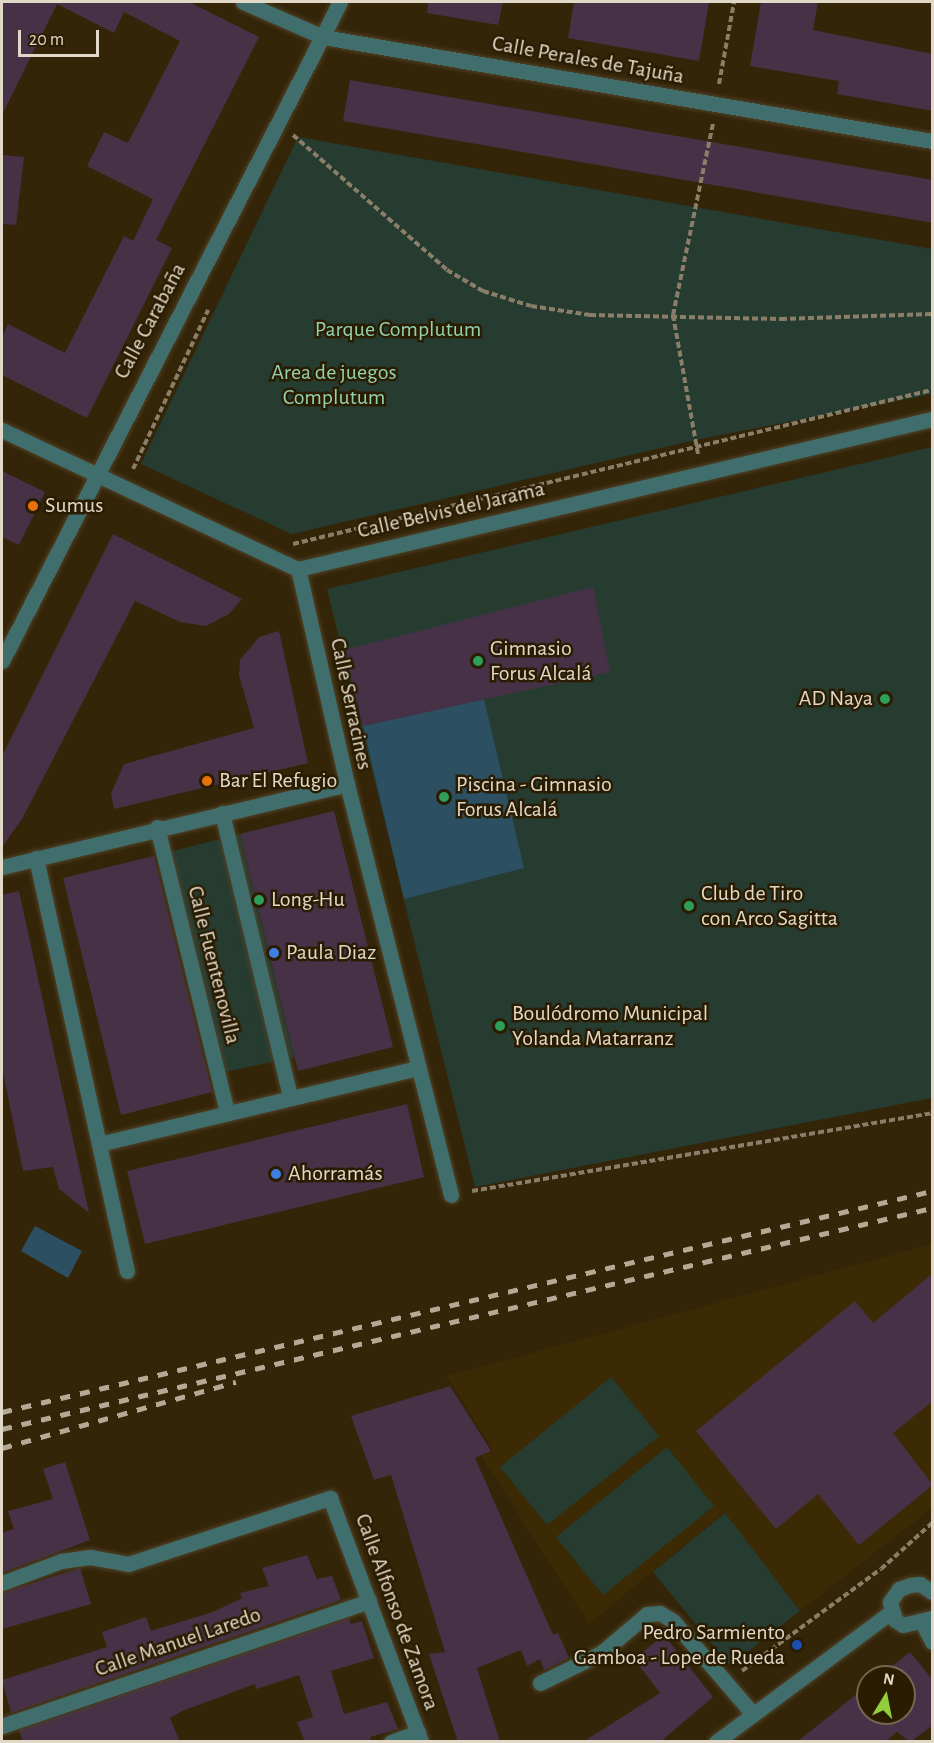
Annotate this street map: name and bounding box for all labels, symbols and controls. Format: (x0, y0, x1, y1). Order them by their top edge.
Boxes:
scale bar (21, 18, 102, 56)
street label: Calle Perales de Tajuña (490, 30, 686, 90)
text: 20 m (29, 31, 64, 49)
street label: Calle Carabaña (108, 259, 192, 383)
park label: Parque Complutum (315, 317, 481, 343)
park label: Area de juegos Complutum (271, 359, 397, 410)
street label: Calle Belvis del Jarama (355, 476, 547, 544)
place label: Sumus (45, 493, 103, 519)
marker: Sumus (26, 499, 40, 513)
place label: Gimnasio Forus Alcalá (490, 635, 592, 686)
street label: Calle Serracines (324, 636, 378, 772)
marker: Gimnasio Forus Alcalá (471, 654, 485, 668)
place label: AD Naya (799, 686, 873, 712)
marker: AD Naya (878, 692, 892, 706)
place label: Bar El Refugio (219, 768, 337, 794)
place label: Piscina - Gimnasio Forus Alcalá (456, 771, 612, 822)
marker: Bar El Refugio (200, 774, 214, 788)
marker: Piscina - Gimnasio Forus Alcalá (437, 790, 451, 804)
place label: Club de Tiro con Arco Sagitta (701, 880, 838, 932)
street label: Calle Fuentenovilla (182, 883, 246, 1047)
place label: Long-Hu (271, 887, 345, 913)
marker: Long-Hu (252, 893, 266, 907)
marker: Club de Tiro con Arco Sagitta (682, 899, 696, 913)
place label: Paula Diaz (286, 940, 376, 966)
marker: Paula Diaz (267, 946, 281, 960)
place label: Boulódromo Municipal Yolanda Matarranz (512, 1000, 708, 1052)
marker: Boulódromo Municipal Yolanda Matarranz (493, 1019, 507, 1033)
place label: Ahorramás (288, 1161, 383, 1187)
marker: Ahorramás (269, 1167, 283, 1181)
street label: Calle Alfonso de Zamora (349, 1510, 445, 1714)
street label: Calle Manuel Laredo (92, 1601, 264, 1683)
place label: Pedro Sarmiento Gamboa - Lope de Rueda (574, 1619, 785, 1670)
marker: Pedro Sarmiento Gamboa - Lope de Rueda (790, 1638, 804, 1652)
north arrow (856, 1665, 916, 1725)
text: N (882, 1670, 896, 1688)

